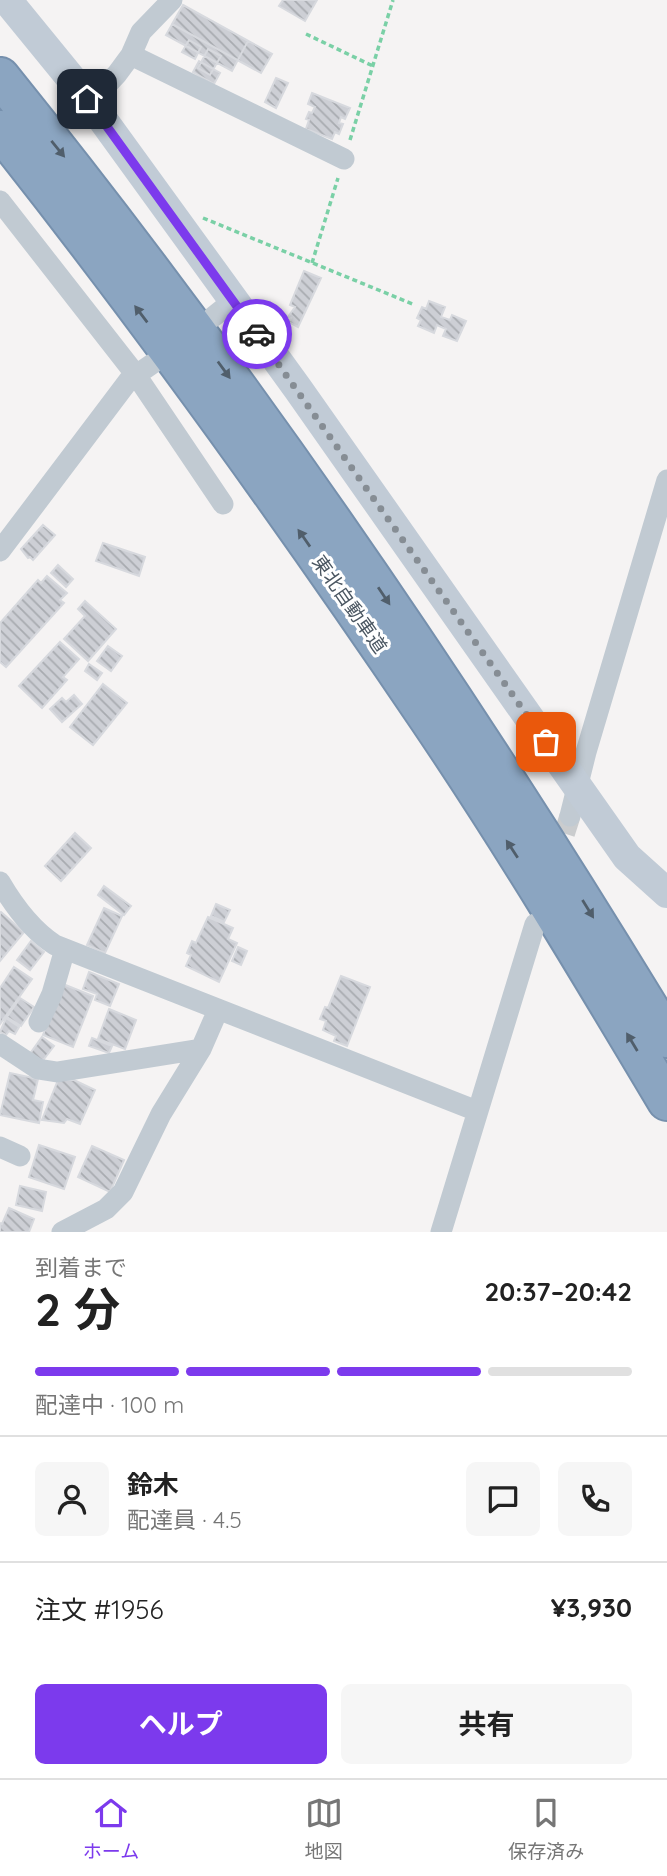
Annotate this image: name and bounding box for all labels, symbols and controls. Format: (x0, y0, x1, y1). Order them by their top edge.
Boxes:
pin (57, 69, 117, 129)
icon: home (68, 80, 106, 118)
one-way arrow (51, 139, 66, 157)
courier (222, 299, 292, 369)
one-way arrow (134, 305, 148, 323)
icon: car (238, 315, 276, 353)
one-way arrow (217, 361, 231, 379)
one-way arrow (297, 529, 311, 547)
street label: 東北自動車道 (307, 550, 393, 658)
one-way arrow (377, 587, 391, 605)
pin (516, 712, 576, 772)
icon: bag (527, 723, 565, 761)
one-way arrow (506, 839, 519, 858)
one-way arrow (582, 900, 595, 919)
one-way arrow (625, 1033, 638, 1052)
text: 到着まで (35, 1253, 127, 1282)
text: 20:37–20:42 (485, 1275, 632, 1308)
text: 2 分 (35, 1280, 120, 1338)
text: 配達中 · 100 m (35, 1390, 184, 1419)
button: person (35, 1462, 109, 1536)
button: chat (466, 1462, 540, 1536)
button: phone (558, 1462, 632, 1536)
text: 鈴木 (127, 1468, 179, 1501)
text: 配達員 · 4.5 (127, 1505, 242, 1534)
text: ¥3,930 (551, 1591, 632, 1624)
text: 注文 #1956 (35, 1593, 163, 1626)
button: ヘルプ (35, 1684, 327, 1764)
button: 共有 (341, 1684, 632, 1764)
tab: ホーム (83, 1794, 139, 1863)
tab: 地図 (305, 1794, 343, 1863)
tab: 保存済み (508, 1794, 584, 1863)

